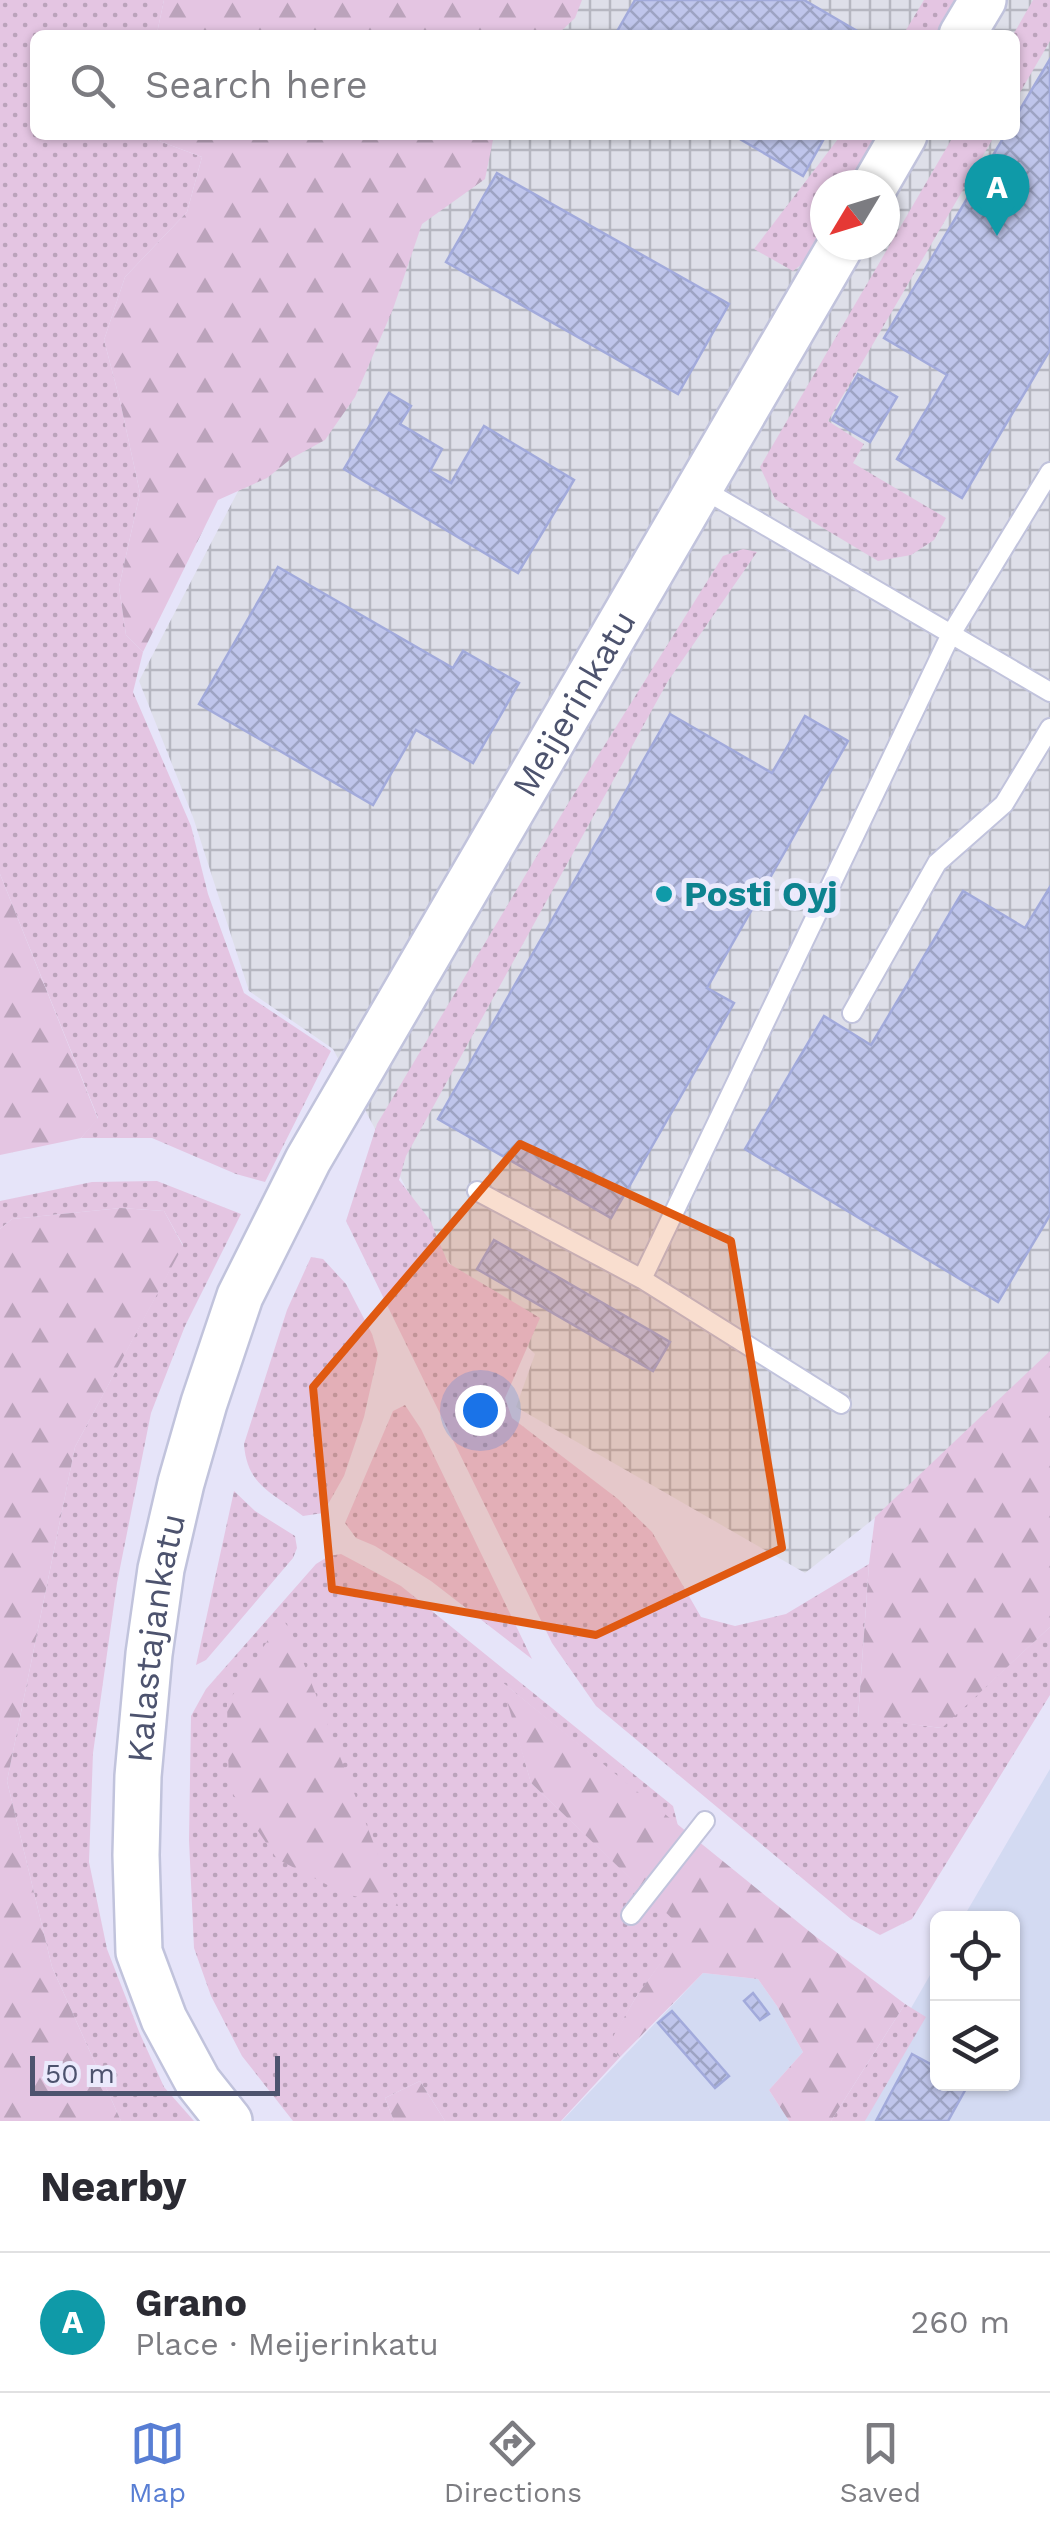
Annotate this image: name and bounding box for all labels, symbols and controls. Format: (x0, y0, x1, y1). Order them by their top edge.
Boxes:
search box (30, 30, 1020, 140)
icon: search (65, 58, 120, 113)
text: Search here (145, 63, 368, 107)
pin: A (964, 154, 1030, 236)
north arrow (810, 170, 900, 260)
street label: Meijerinkatu (503, 603, 645, 804)
place label: Posti Oyj (684, 873, 838, 915)
marker: Posti Oyj (653, 883, 675, 905)
your location (455, 1385, 506, 1436)
street label: Kalastajankatu (118, 1509, 194, 1765)
map controls (930, 1911, 1020, 2091)
button: locate (930, 1911, 1020, 2001)
button: layers (930, 2001, 1020, 2091)
scale bar (30, 2051, 280, 2096)
text: 50 m (45, 2057, 115, 2090)
text: Nearby (40, 2162, 187, 2211)
text: Grano (135, 2281, 247, 2325)
text: A (62, 2303, 83, 2341)
text: 260 m (911, 2303, 1010, 2341)
text: Place · Meijerinkatu (135, 2325, 439, 2363)
tab: Map (129, 2416, 186, 2509)
tab: Directions (444, 2416, 582, 2509)
tab: Saved (840, 2416, 921, 2509)

